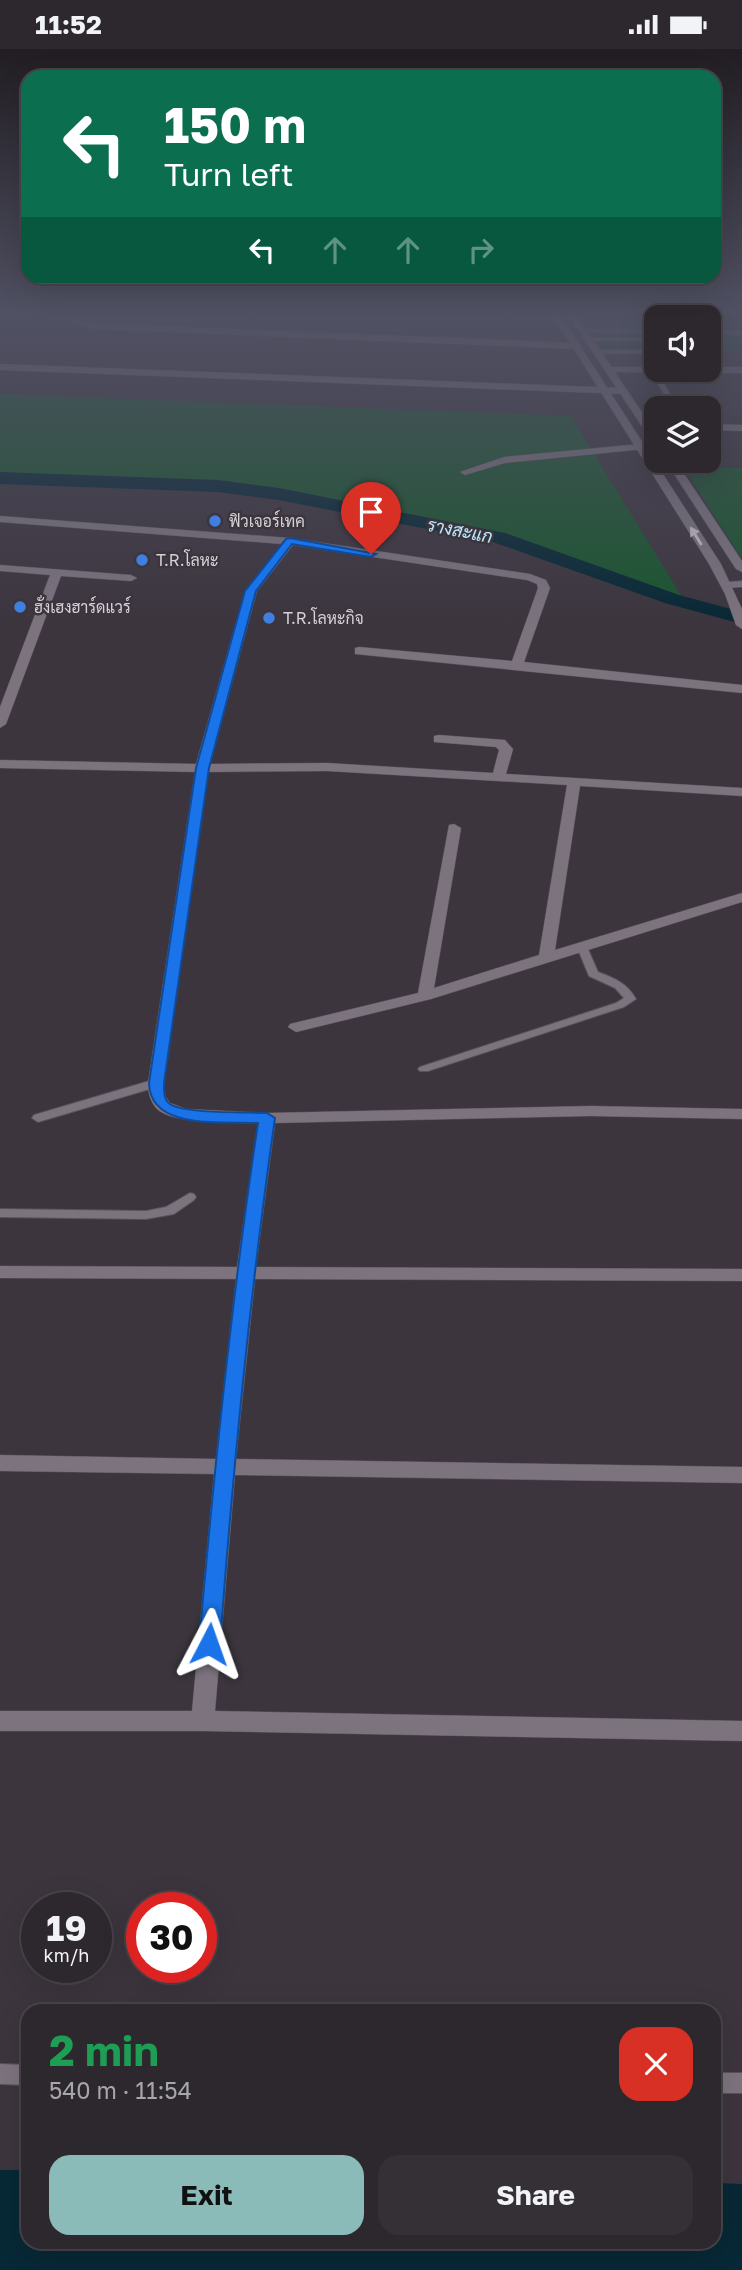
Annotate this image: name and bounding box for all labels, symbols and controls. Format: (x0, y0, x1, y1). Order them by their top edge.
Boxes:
text: 11:52 (35, 9, 102, 40)
text: 150 m (164, 95, 306, 154)
icon: left (49, 98, 140, 189)
text: Turn left (164, 155, 293, 193)
icon: left (243, 231, 281, 269)
icon: ahead (316, 231, 354, 269)
icon: ahead (389, 231, 427, 269)
icon: right (462, 231, 500, 269)
map controls (644, 305, 721, 473)
button: sound (644, 305, 721, 382)
button: layers (644, 396, 721, 473)
pin (341, 482, 401, 554)
icon: arrive (352, 493, 390, 531)
place label: ฟิวเจอร์เทค (229, 509, 305, 531)
marker: ฟิวเจอร์เทค (207, 513, 223, 529)
water label: รางสะแก (425, 513, 495, 547)
one-way arrow (690, 526, 703, 545)
place label: T.R.โลหะ (156, 549, 219, 570)
marker: T.R.โลหะ (134, 552, 150, 568)
place label: ฮั่งเฮงฮาร์ดแวร์ (34, 594, 131, 617)
marker: ฮั่งเฮงฮาร์ดแวร์ (12, 599, 28, 615)
place label: T.R.โลหะกิจ (283, 607, 364, 628)
marker: T.R.โลหะกิจ (261, 610, 277, 626)
position arrow (172, 1607, 246, 1681)
speed limit sign: 30 (126, 1892, 217, 1983)
text: 19 (46, 1907, 87, 1949)
text: km/h (44, 1944, 89, 1966)
text: 2 min (49, 2025, 159, 2075)
button: close (619, 2027, 693, 2101)
text: 540 m · 11:54 (49, 2076, 192, 2104)
button: Exit (49, 2155, 364, 2235)
button: Share (378, 2155, 693, 2235)

